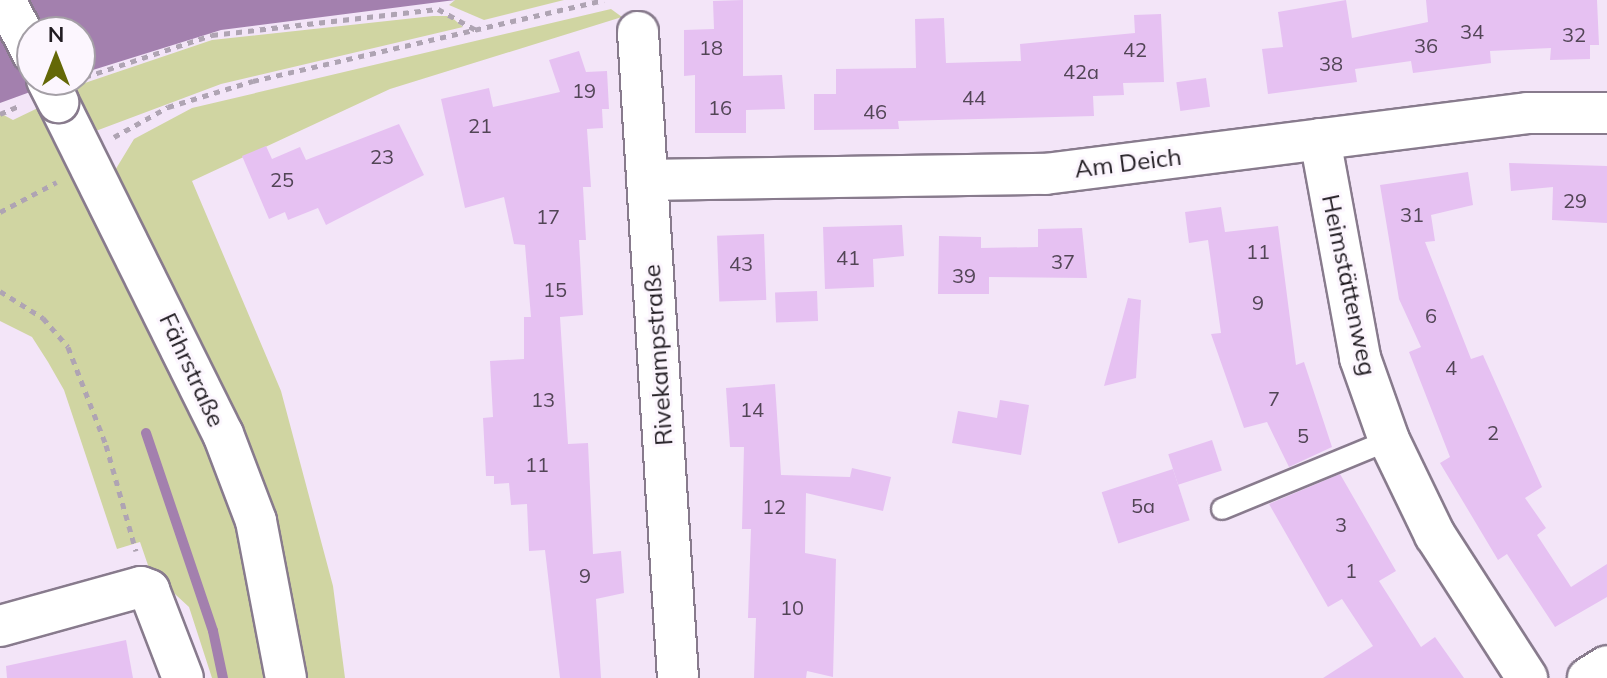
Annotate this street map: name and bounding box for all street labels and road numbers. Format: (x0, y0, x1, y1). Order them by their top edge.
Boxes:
street label: Am Deich (1073, 142, 1183, 184)
street label: Heimstättenweg (1316, 192, 1382, 378)
street label: Rivekampstraße (637, 263, 679, 447)
street label: Fährstraße (153, 309, 231, 431)

